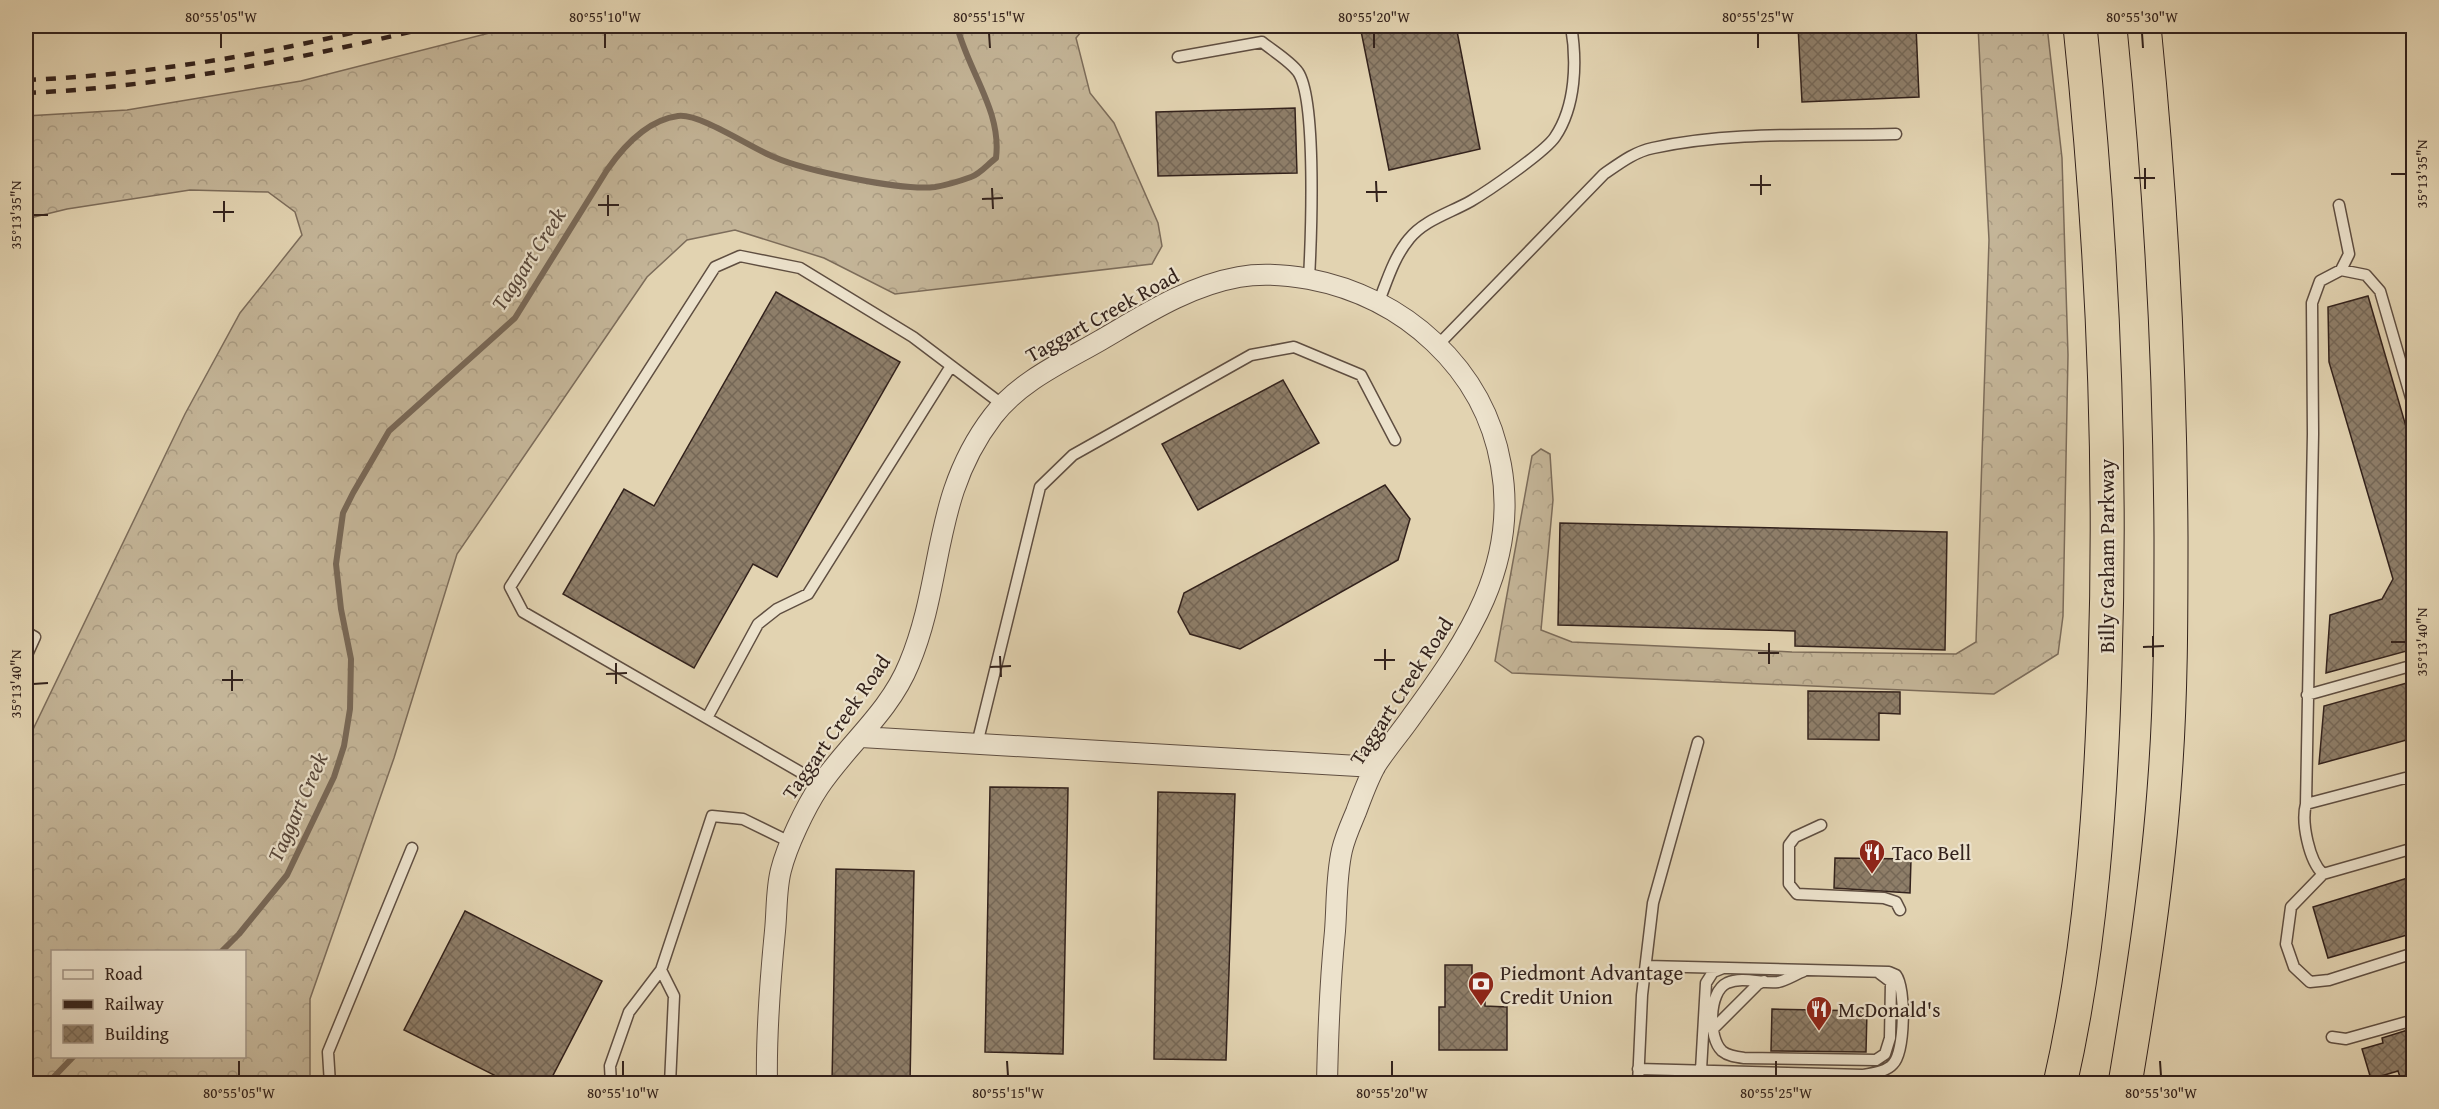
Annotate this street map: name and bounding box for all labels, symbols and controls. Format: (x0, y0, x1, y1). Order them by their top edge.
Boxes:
text: 80°55'05"W (185, 6, 257, 27)
text: 80°55'10"W (569, 6, 641, 27)
text: 80°55'15"W (953, 6, 1025, 27)
text: 80°55'20"W (1338, 6, 1410, 27)
text: 80°55'25"W (1722, 6, 1794, 27)
text: 80°55'30"W (2106, 6, 2178, 27)
text: 35°13'35"N (2411, 139, 2432, 208)
text: 35°13'35"N (5, 180, 26, 249)
water label: Taggart Creek (483, 200, 574, 317)
street label: Taggart Creek Road (1020, 260, 1185, 370)
street label: Billy Graham Parkway (2091, 458, 2122, 653)
text: 35°13'40"N (2411, 607, 2432, 676)
street label: Taggart Creek Road (1341, 610, 1461, 771)
street label: Taggart Creek Road (774, 647, 898, 806)
text: 35°13'40"N (5, 649, 26, 718)
water label: Taggart Creek (259, 746, 336, 867)
restaurant icon: Taco Bell (1857, 837, 1887, 875)
place label: Taco Bell (1892, 837, 1971, 868)
legend (51, 950, 246, 1058)
place label: Piedmont Advantage Credit Union (1500, 957, 1683, 1012)
text: Road (105, 960, 143, 987)
bank icon: Piedmont Advantage Credit Union (1466, 969, 1496, 1007)
text: Railway (105, 990, 164, 1017)
restaurant icon: McDonald's (1804, 994, 1834, 1032)
place label: McDonald's (1838, 994, 1941, 1025)
text: Building (105, 1020, 169, 1047)
text: 80°55'05"W (203, 1082, 275, 1103)
text: 80°55'10"W (587, 1082, 659, 1103)
text: 80°55'15"W (972, 1082, 1044, 1103)
text: 80°55'20"W (1356, 1082, 1428, 1103)
text: 80°55'25"W (1740, 1082, 1812, 1103)
text: 80°55'30"W (2125, 1082, 2197, 1103)

